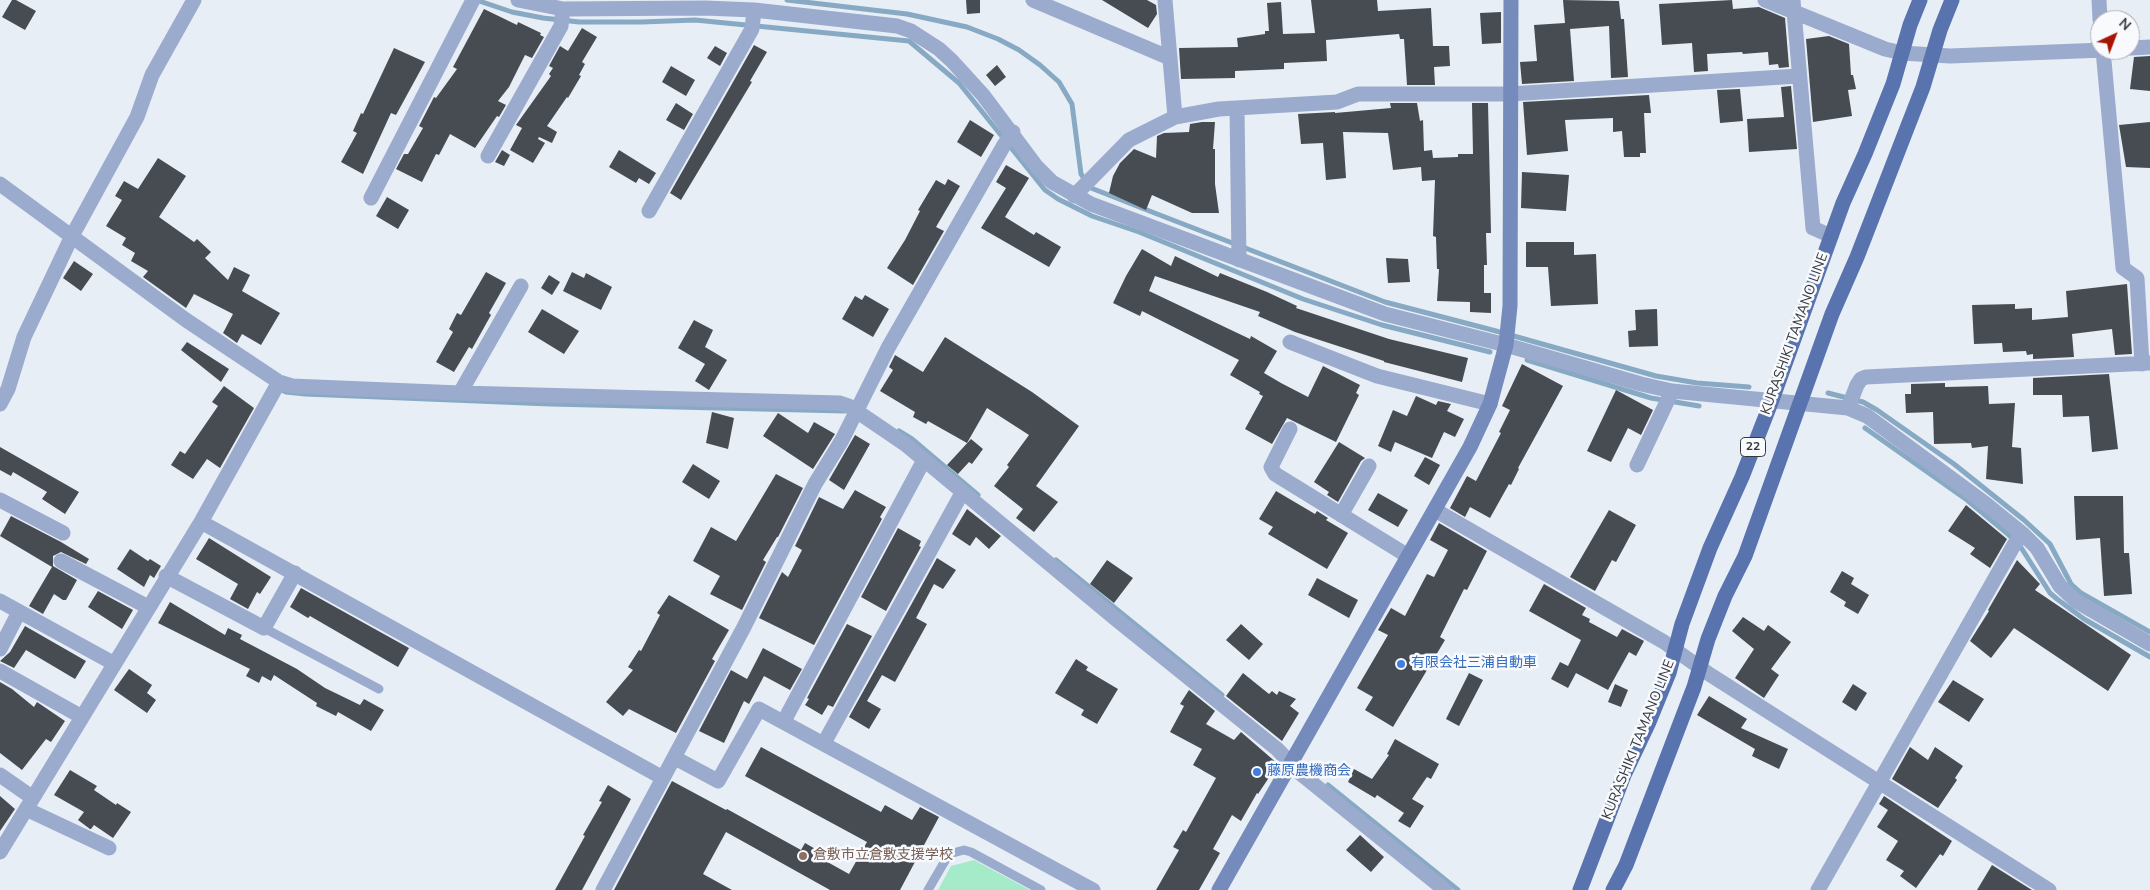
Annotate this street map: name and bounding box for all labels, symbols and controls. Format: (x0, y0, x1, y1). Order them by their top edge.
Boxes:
north arrow (2090, 10, 2140, 60)
text: N (2115, 14, 2135, 35)
street label: KURASHIKI TAMANO LINE (1758, 251, 1832, 417)
road number: 22 (1740, 438, 1766, 457)
place label: 有限会社三浦自動車 (1411, 656, 1537, 672)
marker: 有限会社三浦自動車 (1395, 658, 1407, 670)
street label: KURASHIKI TAMANO LINE (1599, 658, 1679, 822)
place label: 藤原農機商会 (1267, 764, 1351, 780)
marker: 藤原農機商会 (1251, 766, 1263, 778)
place label: 倉敷市立倉敷支援学校 (813, 848, 953, 864)
marker: 倉敷市立倉敷支援学校 (797, 850, 809, 862)

